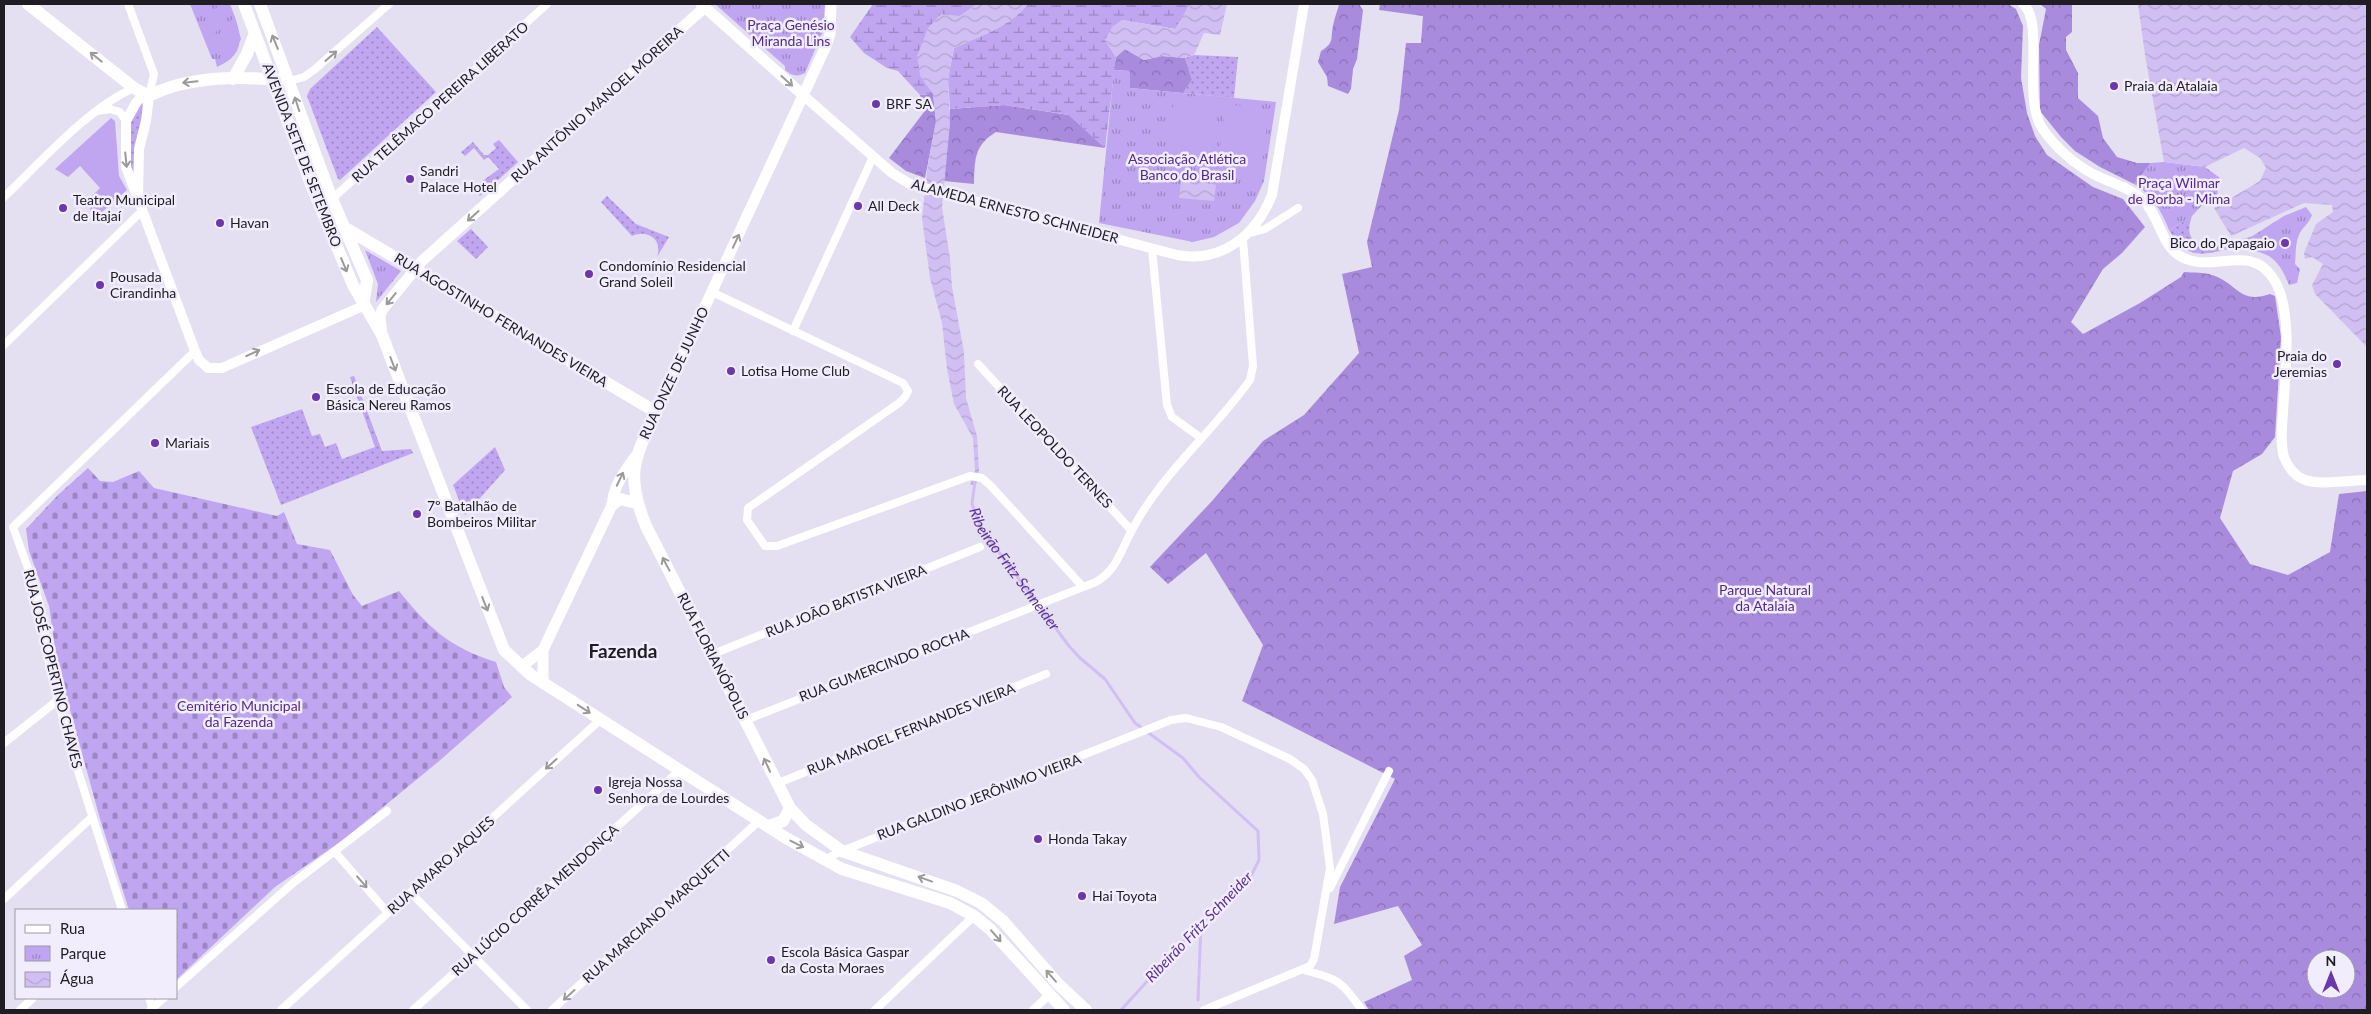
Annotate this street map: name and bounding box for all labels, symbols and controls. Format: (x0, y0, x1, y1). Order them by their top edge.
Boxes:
park label: Praça Genésio Miranda Lins (747, 16, 835, 49)
street label: RUA TELÊMACO PEREIRA LIBERATO (348, 18, 532, 186)
street label: RUA ANTÔNIO MANOEL MOREIRA (507, 22, 687, 185)
one-way arrow (270, 35, 279, 51)
one-way arrow (325, 50, 338, 62)
one-way arrow (90, 52, 103, 63)
street label: AVENIDA SETE DE SETEMBRO (259, 60, 345, 249)
one-way arrow (780, 75, 793, 87)
place label: Praia da Atalaia (2124, 77, 2218, 94)
one-way arrow (182, 78, 198, 87)
marker: Praia da Atalaia (2108, 80, 2120, 92)
place label: BRF SA (886, 95, 932, 112)
one-way arrow (292, 96, 302, 112)
marker: BRF SA (870, 98, 882, 110)
park label: Associação Atlética Banco do Brasil (1128, 150, 1246, 183)
one-way arrow (121, 151, 131, 167)
place label: Sandri Palace Hotel (420, 162, 497, 195)
marker: Sandri Palace Hotel (404, 173, 416, 185)
park label: Praça Wilmar de Borba - Mima (2128, 174, 2230, 207)
street label: ALAMEDA ERNESTO SCHNEIDER (910, 175, 1121, 246)
place label: Teatro Municipal de Itajaí (73, 191, 175, 224)
place label: All Deck (868, 197, 920, 214)
marker: All Deck (852, 200, 864, 212)
marker: Teatro Municipal de Itajaí (57, 202, 69, 214)
one-way arrow (467, 210, 480, 222)
place label: Havan (230, 214, 269, 231)
marker: Havan (214, 217, 226, 229)
one-way arrow (731, 234, 741, 249)
place label: Bico do Papagaio (2170, 234, 2275, 251)
marker: Bico do Papagaio (2279, 237, 2291, 249)
street label: RUA AGOSTINHO FERNANDES VIEIRA (391, 249, 612, 391)
one-way arrow (341, 257, 350, 272)
place label: Condomínio Residencial Grand Soleil (599, 257, 746, 290)
place label: Pousada Cirandinha (110, 268, 176, 301)
marker: Condomínio Residencial Grand Soleil (583, 268, 595, 280)
marker: Pousada Cirandinha (94, 279, 106, 291)
one-way arrow (385, 292, 396, 305)
street label: RUA ONZE DE JUNHO (635, 304, 712, 442)
place label: Praia do Jeremias (2274, 347, 2327, 380)
one-way arrow (245, 348, 260, 358)
one-way arrow (389, 356, 398, 371)
marker: Praia do Jeremias (2331, 358, 2343, 370)
place label: Lotisa Home Club (741, 362, 850, 379)
marker: Lotisa Home Club (725, 365, 737, 377)
place label: Escola de Educação Básica Nereu Ramos (326, 380, 451, 413)
street label: RUA LEOPOLDO TERNES (994, 382, 1116, 511)
marker: Escola de Educação Básica Nereu Ramos (310, 391, 322, 403)
place label: Mariais (165, 434, 210, 451)
marker: Mariais (149, 437, 161, 449)
one-way arrow (616, 472, 625, 487)
place label: 7º Batalhão de Bombeiros Militar (427, 497, 536, 530)
water label: Ribeirão Fritz Schneider (966, 505, 1065, 634)
marker: 7º Batalhão de Bombeiros Militar (411, 508, 423, 520)
one-way arrow (661, 557, 671, 572)
street label: RUA JOÃO BATISTA VIEIRA (763, 560, 929, 641)
street label: RUA JOSÉ COPERTINO CHAVES (21, 568, 86, 770)
park label: Parque Natural da Atalaia (1719, 581, 1811, 614)
street label: RUA FLORIANÓPOLIS (674, 590, 753, 722)
one-way arrow (481, 596, 490, 611)
street label: RUA GUMERCINDO ROCHA (797, 624, 972, 705)
district label: Fazenda (589, 639, 657, 662)
street label: RUA MANOEL FERNANDES VIEIRA (804, 679, 1018, 778)
park label: Cemitério Municipal da Fazenda (177, 697, 301, 730)
one-way arrow (577, 704, 591, 715)
street label: RUA GALDINO JERÔNIMO VIEIRA (874, 749, 1084, 843)
one-way arrow (762, 758, 772, 773)
one-way arrow (545, 759, 558, 770)
place label: Igreja Nossa Senhora de Lourdes (608, 773, 729, 806)
marker: Igreja Nossa Senhora de Lourdes (592, 784, 604, 796)
street label: RUA AMARO JAQUES (384, 812, 498, 917)
street label: RUA LÚCIO CORRÊA MENDONÇA (448, 820, 622, 979)
place label: Honda Takay (1048, 830, 1128, 847)
marker: Honda Takay (1032, 833, 1044, 845)
one-way arrow (789, 840, 804, 849)
street label: RUA MARCIANO MARQUETTI (579, 845, 733, 986)
water label: Ribeirão Fritz Schneider (1141, 867, 1256, 985)
one-way arrow (918, 874, 933, 883)
one-way arrow (356, 876, 368, 889)
place label: Hai Toyota (1092, 887, 1157, 904)
marker: Hai Toyota (1076, 890, 1088, 902)
legend (15, 909, 178, 999)
text: Rua (60, 919, 85, 937)
one-way arrow (990, 929, 1002, 942)
place label: Escola Básica Gaspar da Costa Moraes (781, 943, 909, 976)
text: Parque (60, 944, 106, 962)
north arrow (2306, 949, 2356, 999)
text: N (2326, 952, 2336, 969)
marker: Escola Básica Gaspar da Costa Moraes (765, 954, 777, 966)
text: Água (60, 969, 94, 987)
one-way arrow (1045, 970, 1056, 983)
one-way arrow (562, 989, 575, 1001)

